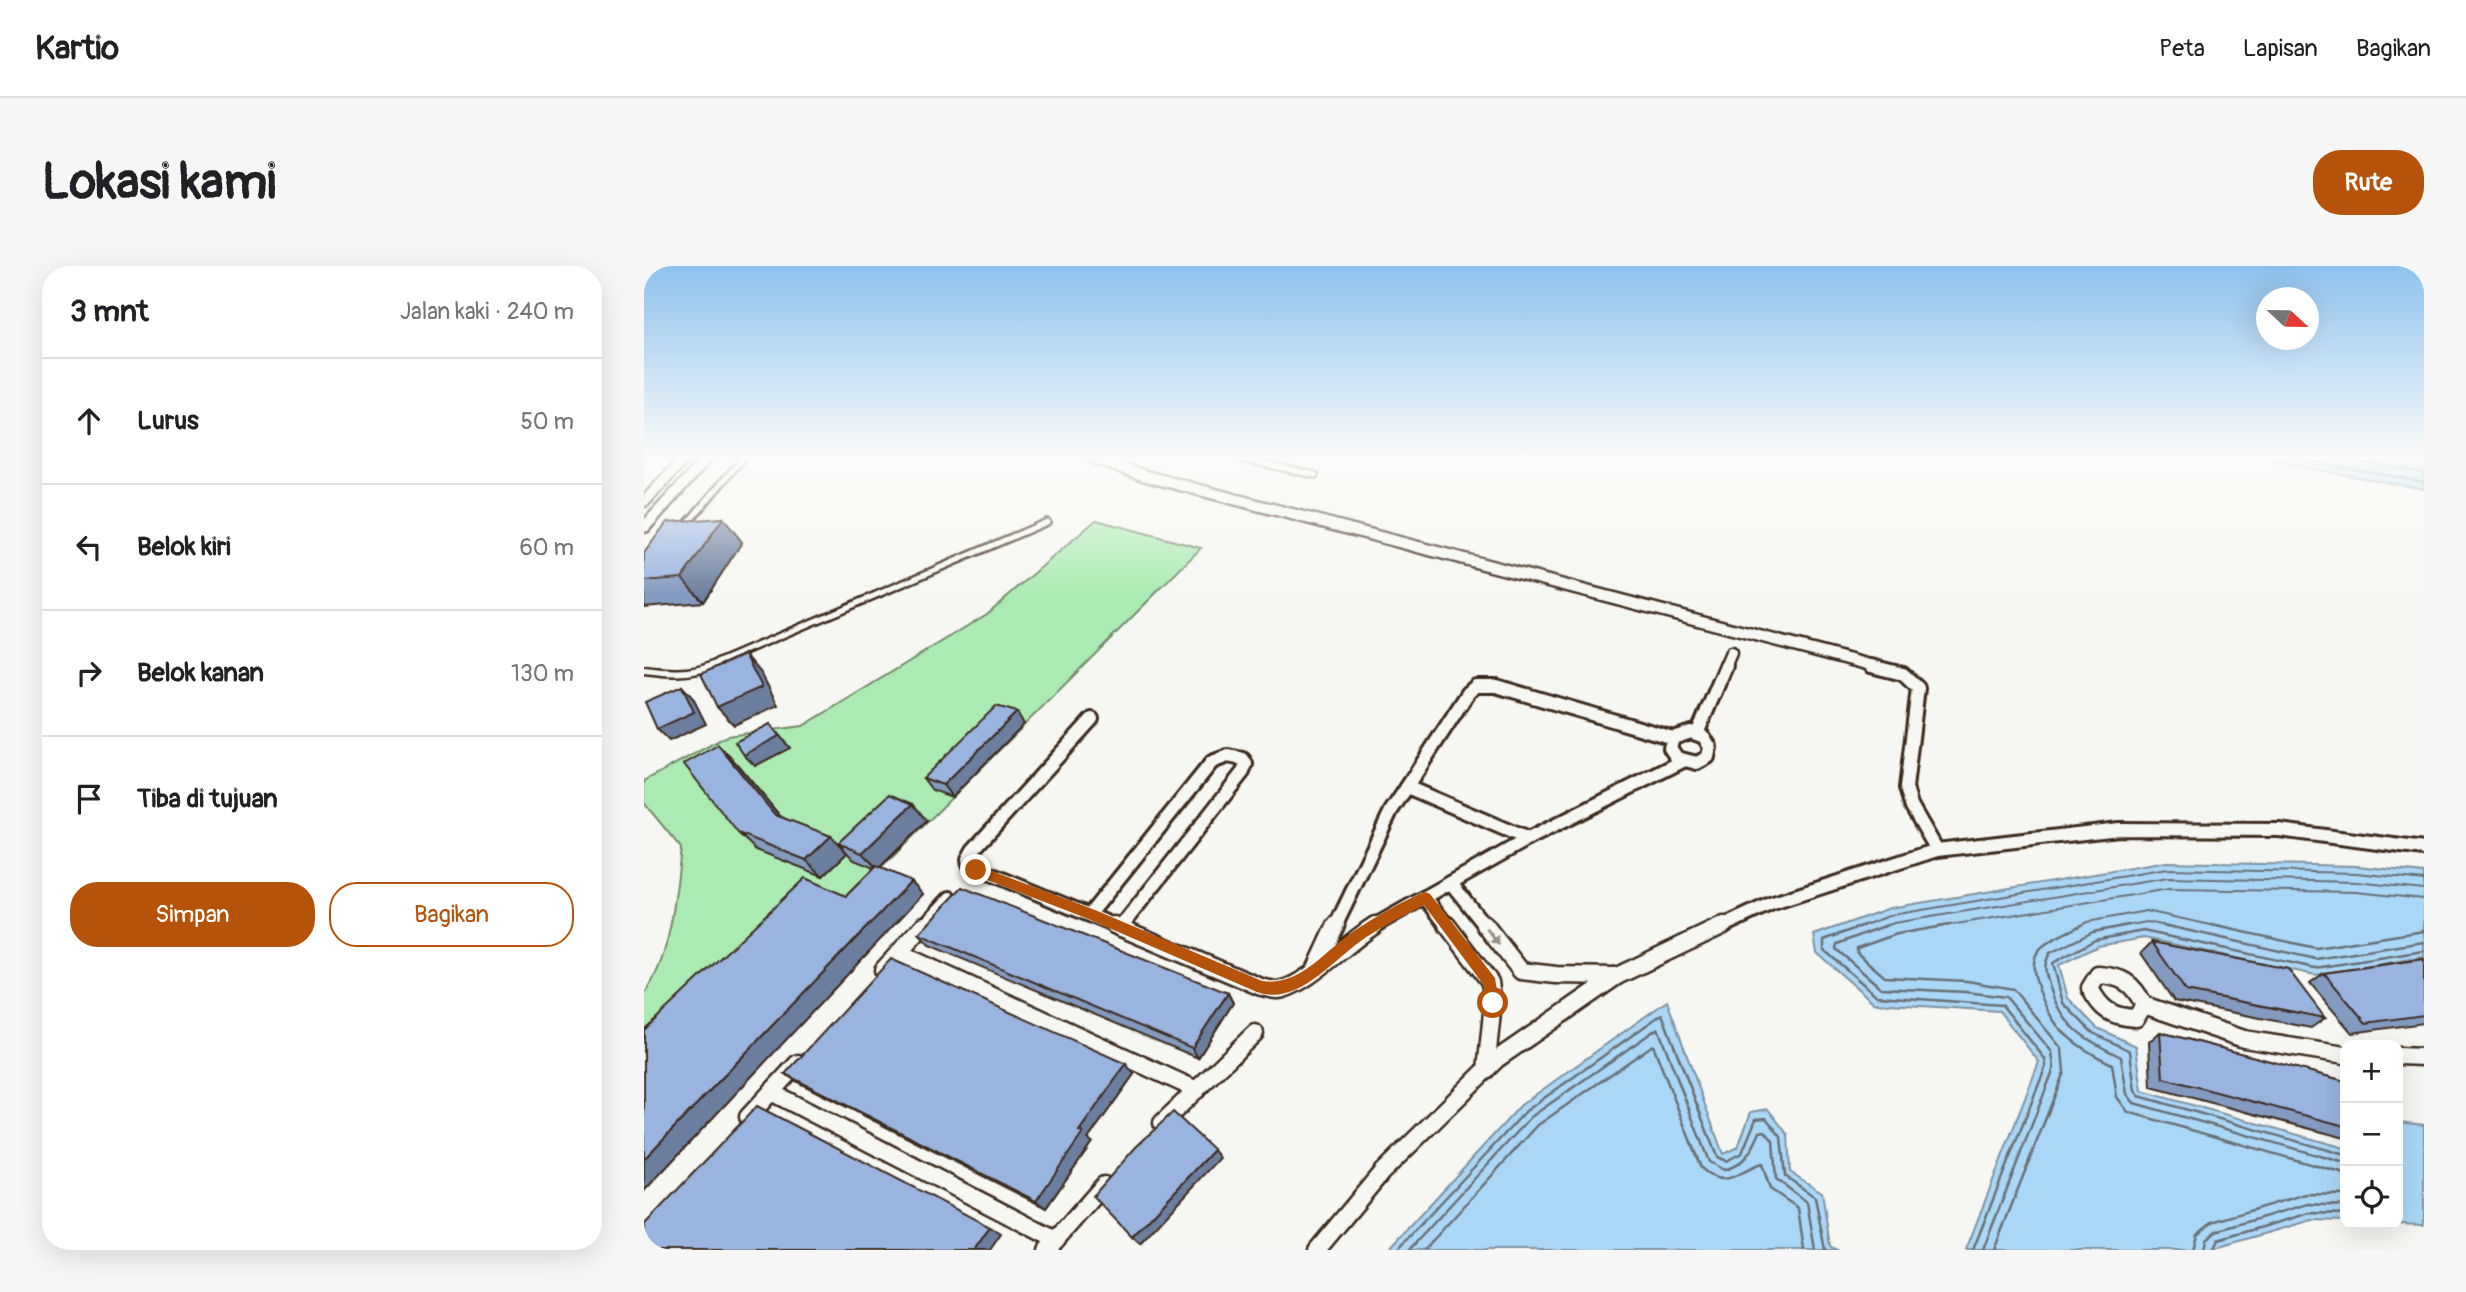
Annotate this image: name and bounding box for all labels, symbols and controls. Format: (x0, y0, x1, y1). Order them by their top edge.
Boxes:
text: Kartio (35, 28, 119, 69)
text: Peta (2159, 34, 2205, 63)
text: Lapisan (2243, 34, 2318, 63)
text: Bagikan (2356, 34, 2431, 63)
button: Rute (2313, 150, 2424, 215)
text: Lokasi kami (42, 152, 276, 213)
north arrow (2256, 287, 2319, 350)
text: 3 mnt (70, 293, 149, 330)
text: Jalan kaki · 240 m (400, 297, 574, 326)
icon: ahead (70, 402, 108, 440)
text: Lurus (137, 405, 199, 437)
text: 50 m (520, 407, 574, 436)
icon: left (70, 528, 108, 566)
text: Belok kiri (137, 531, 231, 563)
text: 60 m (519, 533, 574, 562)
icon: right (70, 654, 108, 692)
text: Belok kanan (137, 657, 264, 689)
text: 130 m (511, 659, 574, 688)
icon: arrive (70, 780, 108, 818)
text: Tiba di tujuan (137, 783, 278, 815)
route end (960, 854, 991, 885)
button: Simpan (70, 882, 315, 947)
button: Bagikan (329, 882, 574, 947)
one-way arrow (1485, 928, 1499, 946)
route start (1477, 987, 1508, 1018)
map controls (2340, 1040, 2403, 1229)
button: + (2340, 1040, 2403, 1103)
button: − (2340, 1103, 2403, 1166)
button: locate (2340, 1166, 2403, 1229)

